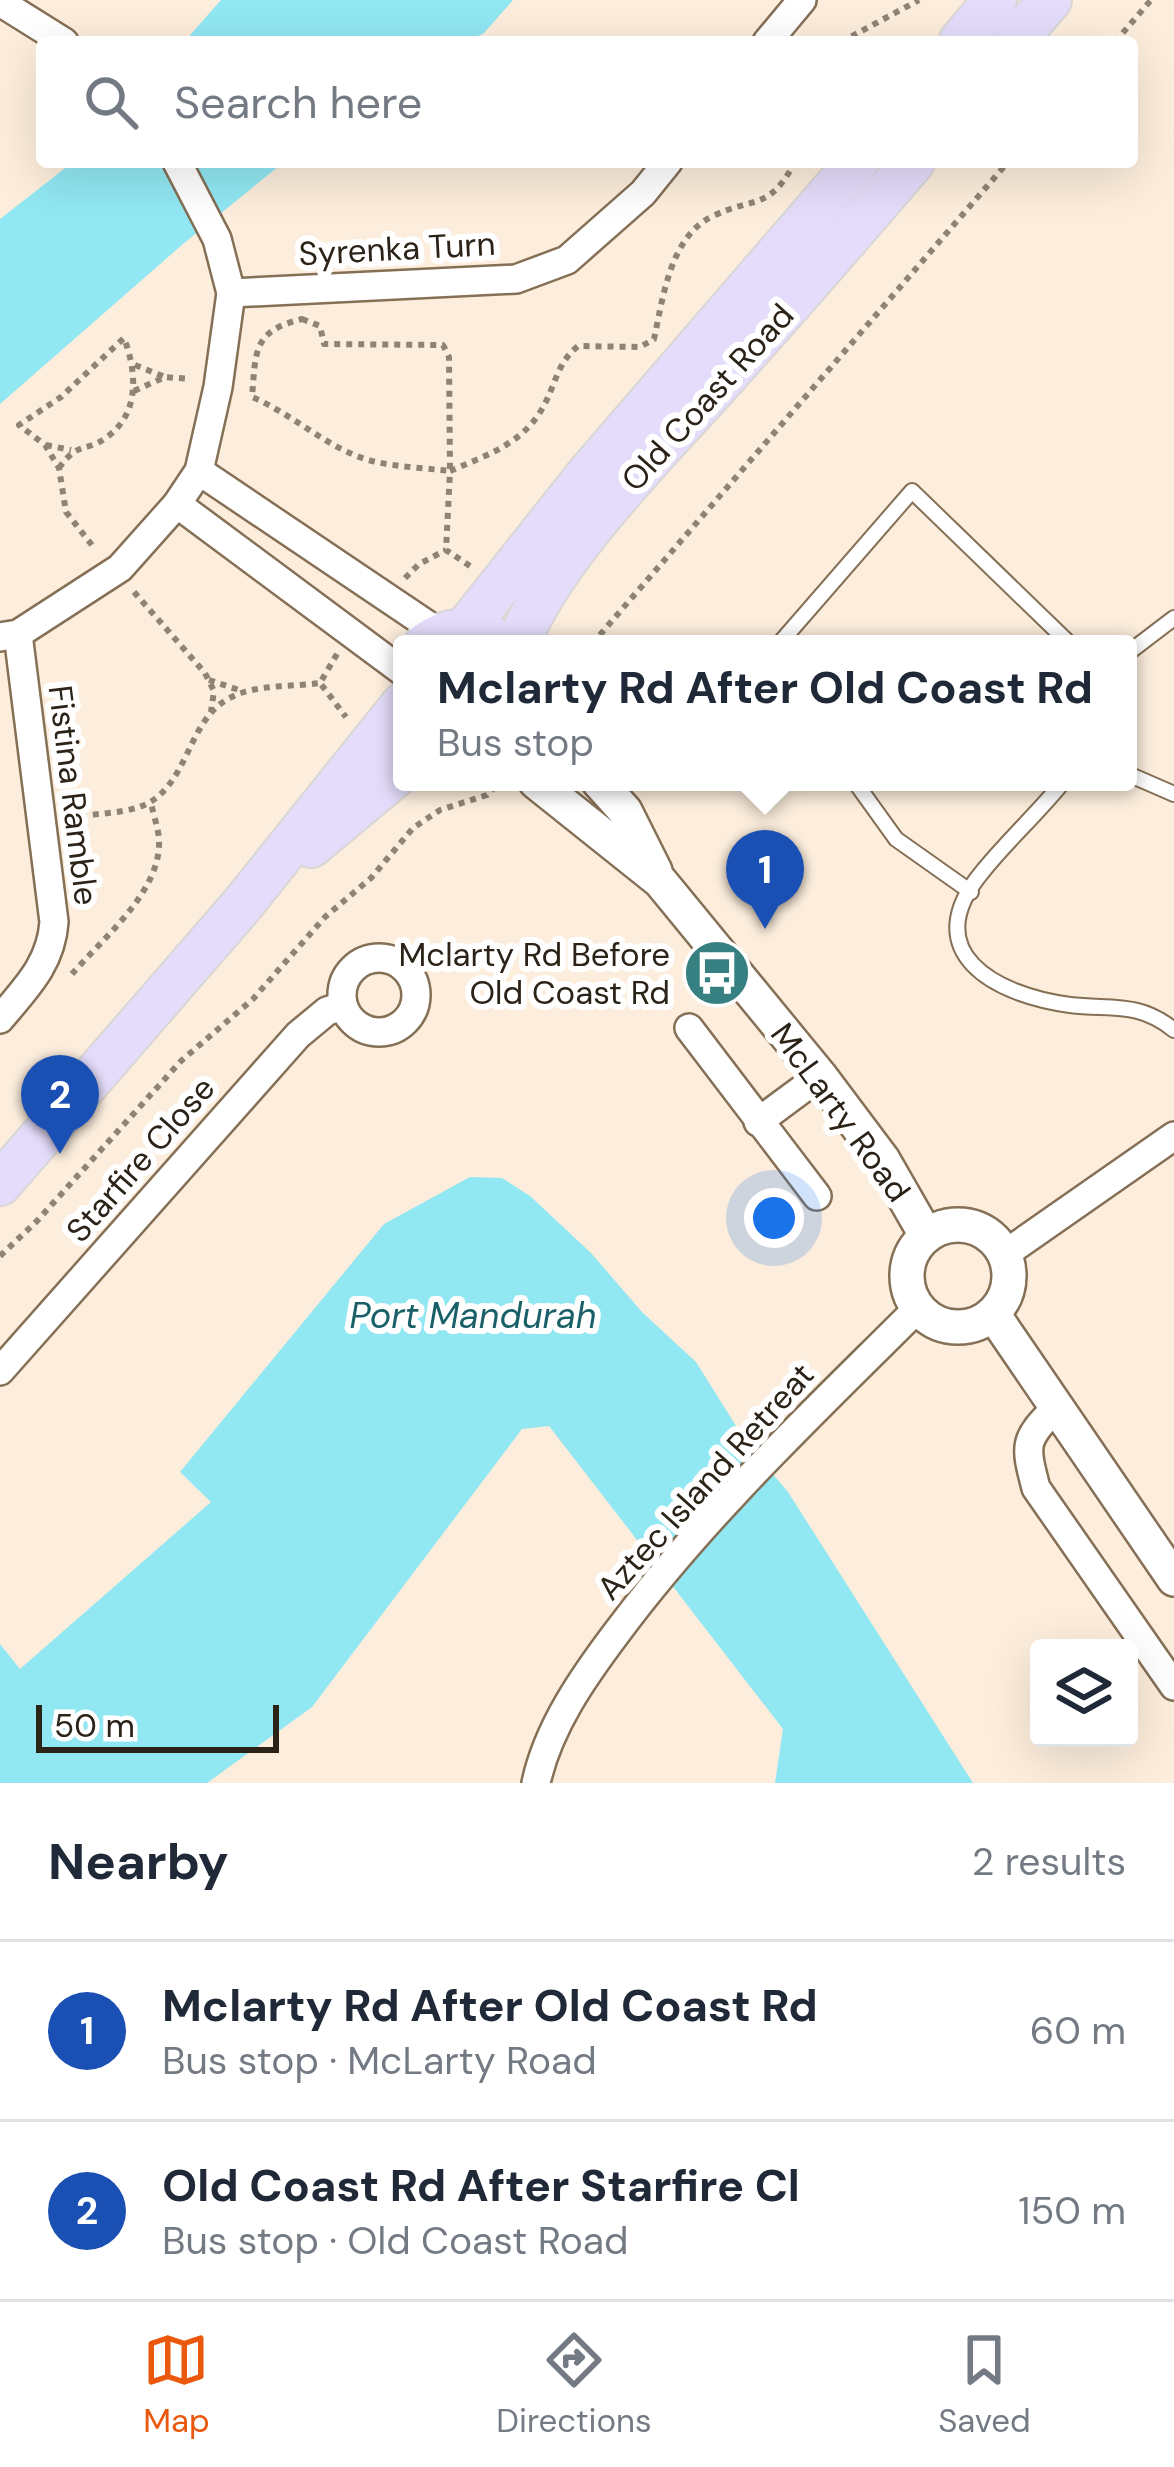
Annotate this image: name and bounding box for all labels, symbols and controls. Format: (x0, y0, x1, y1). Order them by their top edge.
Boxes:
search box (36, 36, 1138, 168)
icon: search (78, 69, 144, 135)
text: Search here (174, 73, 422, 132)
street label: Syrenka Turn (298, 222, 496, 275)
street label: Old Coast Road (612, 295, 803, 500)
popup (393, 635, 1137, 791)
text: Mclarty Rd After Old Coast Rd (437, 658, 1093, 717)
street label: Fistina Ramble (39, 683, 108, 907)
text: Bus stop (437, 717, 594, 768)
pin: 1 (726, 830, 804, 929)
place label: Mclarty Rd Before Old Coast Rd (399, 933, 670, 1014)
bus stop icon: Mclarty Rd Before Old Coast Rd (682, 938, 752, 1008)
street label: McLarty Road (761, 1014, 920, 1210)
pin: 2 (21, 1055, 99, 1154)
street label: Starfire Close (57, 1068, 224, 1251)
your location (744, 1188, 804, 1248)
water label: Port Mandurah (349, 1292, 597, 1339)
street label: Aztec Island Retreat (588, 1354, 823, 1609)
map controls (1030, 1639, 1138, 1747)
button: layers (1030, 1639, 1138, 1747)
scale bar (36, 1699, 279, 1752)
text: 50 m (54, 1704, 135, 1747)
text: Nearby (48, 1828, 229, 1895)
text: 2 results (972, 1836, 1126, 1887)
text: Mclarty Rd After Old Coast Rd (162, 1976, 818, 2035)
text: 1 (80, 2005, 94, 2056)
text: 60 m (1030, 2005, 1126, 2056)
text: Bus stop · McLarty Road (162, 2035, 597, 2086)
text: Old Coast Rd After Starfire Cl (162, 2156, 800, 2215)
text: 2 (76, 2185, 98, 2236)
text: 150 m (1018, 2185, 1126, 2236)
text: Bus stop · Old Coast Road (162, 2215, 628, 2266)
tab: Map (143, 2327, 210, 2442)
tab: Directions (496, 2327, 652, 2442)
tab: Saved (938, 2327, 1031, 2442)

